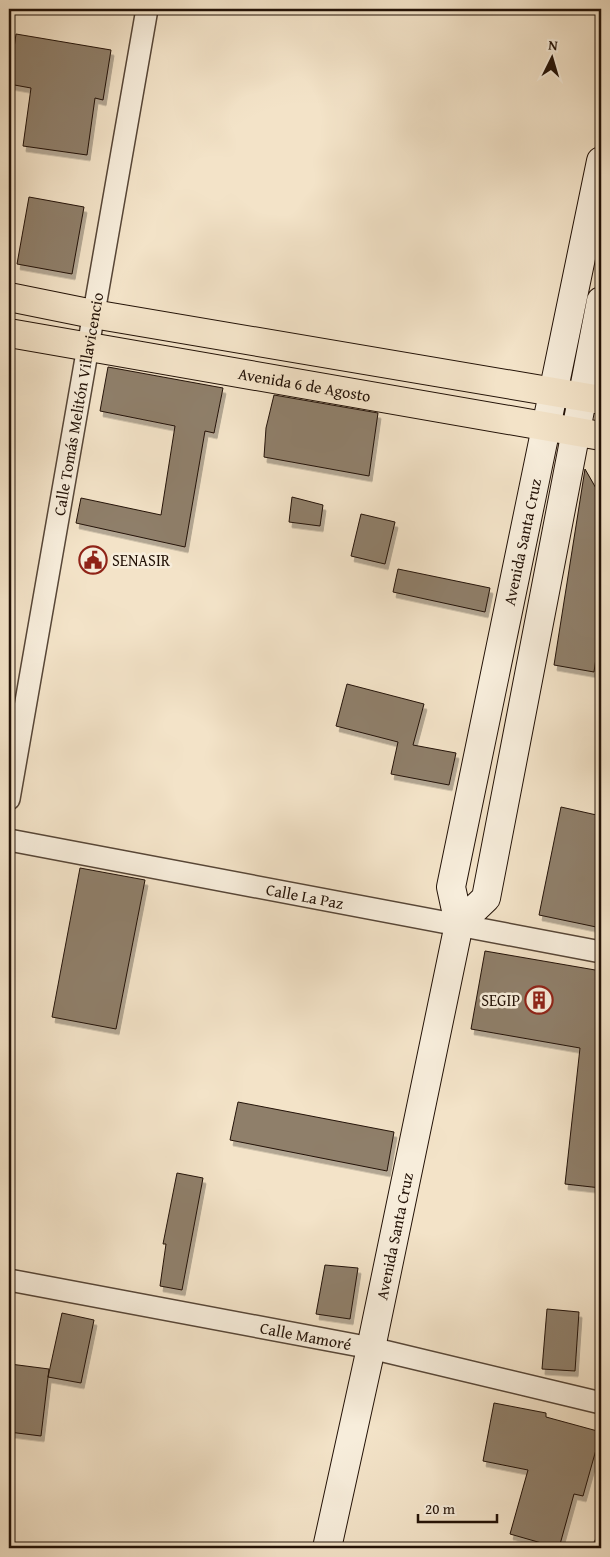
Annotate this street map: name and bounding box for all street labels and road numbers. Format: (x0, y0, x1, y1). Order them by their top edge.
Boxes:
street label: Calle Tomás Melitón Villavicencio (47, 290, 109, 518)
street label: Avenida 6 de Agosto (236, 361, 373, 408)
street label: Avenida Santa Cruz (497, 476, 547, 608)
street label: Calle La Paz (264, 877, 345, 915)
street label: Avenida Santa Cruz (369, 1170, 419, 1302)
street label: Calle Mamoré (258, 1315, 353, 1356)

